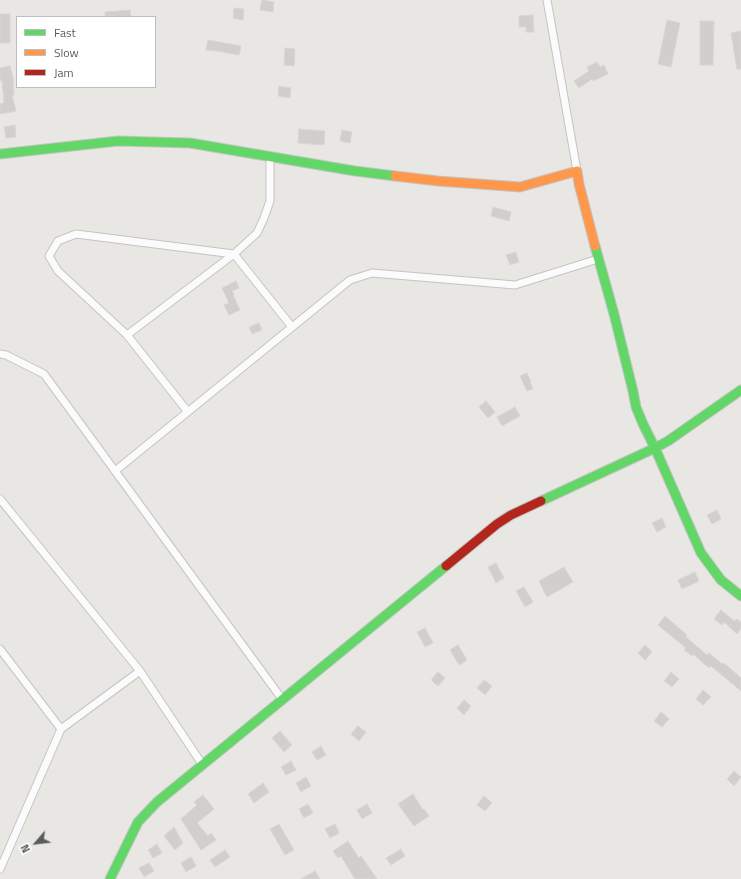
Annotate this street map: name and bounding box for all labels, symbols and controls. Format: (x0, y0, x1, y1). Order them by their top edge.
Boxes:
legend (16, 16, 156, 88)
text: Fast (54, 23, 76, 42)
text: Slow (54, 43, 79, 62)
text: Jam (54, 63, 74, 82)
north arrow (16, 823, 56, 863)
text: N (17, 842, 34, 856)

